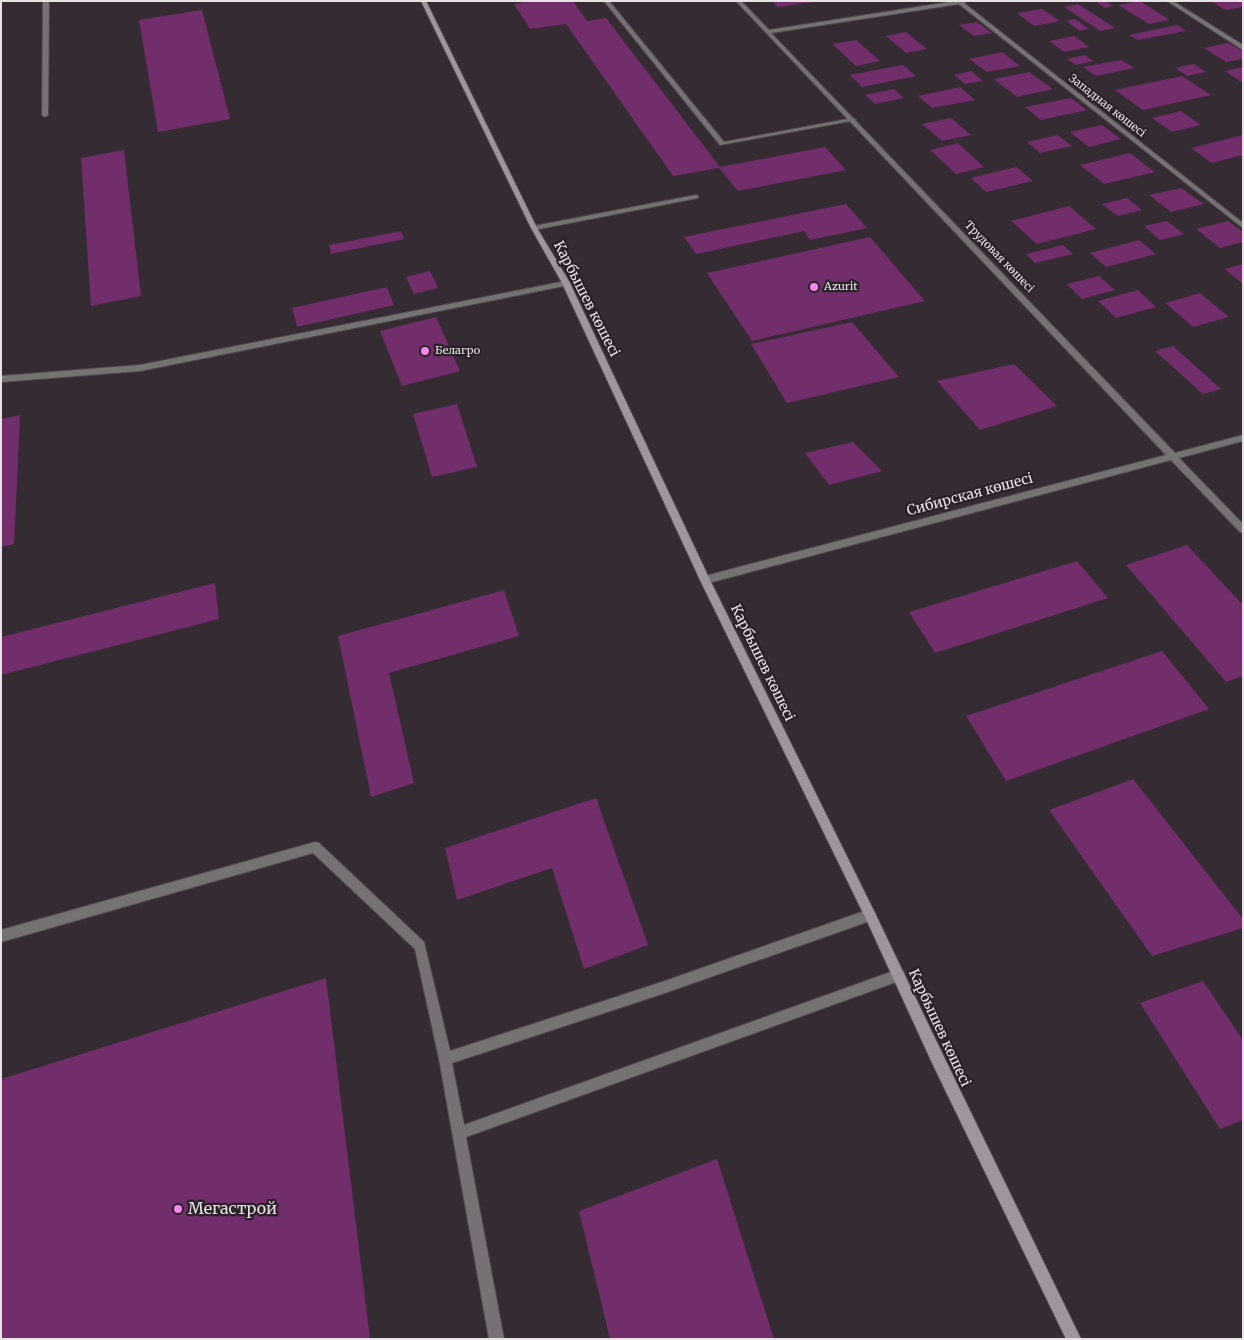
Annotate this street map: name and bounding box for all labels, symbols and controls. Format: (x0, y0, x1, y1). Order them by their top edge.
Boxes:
street label: Западная көшесі (1066, 72, 1148, 140)
street label: Трудовая көшесі (962, 219, 1036, 295)
street label: Карбышев көшесі (550, 238, 622, 360)
place label: Azurit (824, 280, 857, 294)
marker: Azurit (808, 281, 820, 293)
place label: Белагро (435, 344, 480, 358)
marker: Белагро (419, 345, 431, 357)
street label: Сибирская көшесі (905, 470, 1035, 520)
street label: Карбышев көшесі (726, 602, 798, 724)
street label: Карбышев көшесі (904, 967, 974, 1089)
place label: Мегастрой (188, 1199, 277, 1219)
marker: Мегастрой (172, 1203, 184, 1215)

